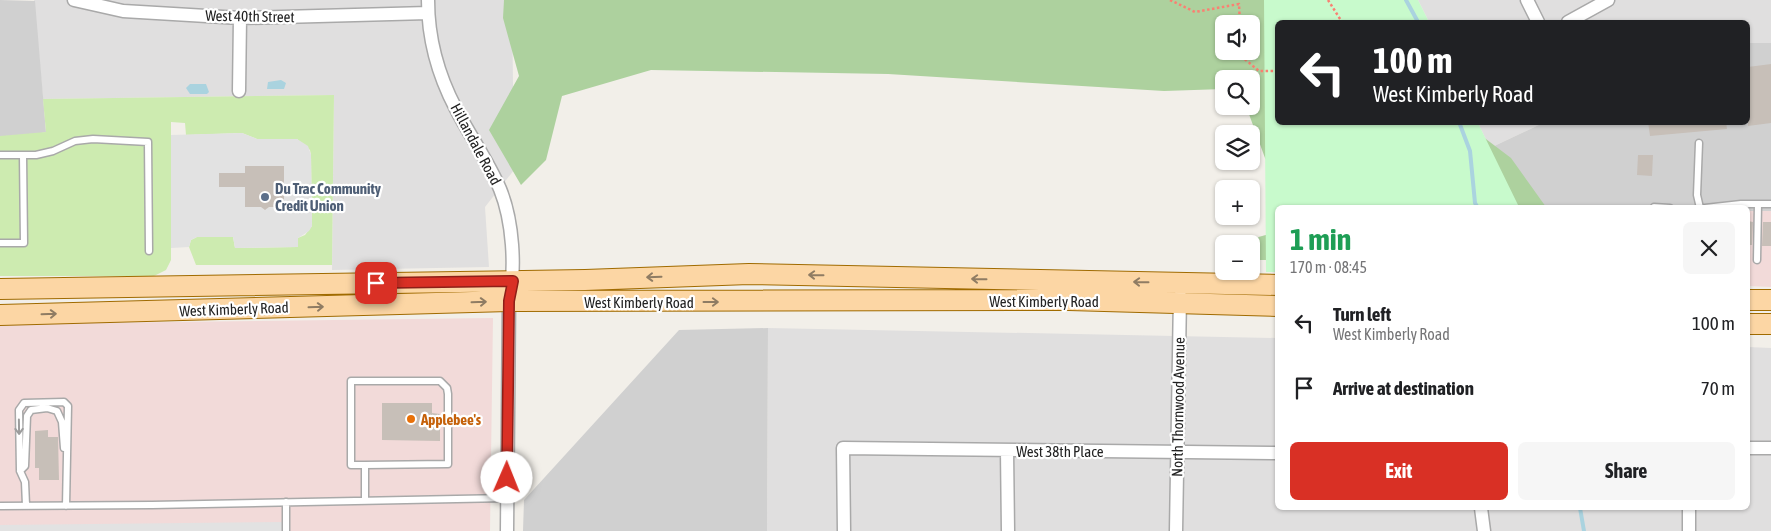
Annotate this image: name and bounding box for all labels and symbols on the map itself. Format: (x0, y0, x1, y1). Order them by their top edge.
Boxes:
street label: West 40th Street (205, 7, 295, 25)
street label: Hillandale Road (447, 100, 505, 188)
place label: Du Trac Community Credit Union (275, 180, 382, 214)
marker: Du Trac Community Credit Union (259, 191, 271, 203)
pin (355, 262, 397, 304)
one-way arrow (809, 271, 825, 280)
one-way arrow (646, 273, 662, 282)
one-way arrow (971, 274, 988, 284)
one-way arrow (1134, 277, 1150, 287)
street label: West Kimberly Road (989, 293, 1099, 310)
street label: West Kimberly Road (584, 294, 694, 311)
one-way arrow (470, 297, 486, 307)
one-way arrow (703, 297, 719, 306)
street label: West Kimberly Road (179, 299, 289, 319)
one-way arrow (308, 302, 324, 311)
one-way arrow (40, 309, 56, 319)
street label: North Thornwood Avenue (1168, 337, 1188, 477)
place label: Applebee's (420, 411, 482, 428)
marker: Applebee's (405, 413, 417, 425)
one-way arrow (14, 418, 24, 435)
street label: West 38th Place (1016, 443, 1104, 460)
position arrow (480, 451, 532, 503)

